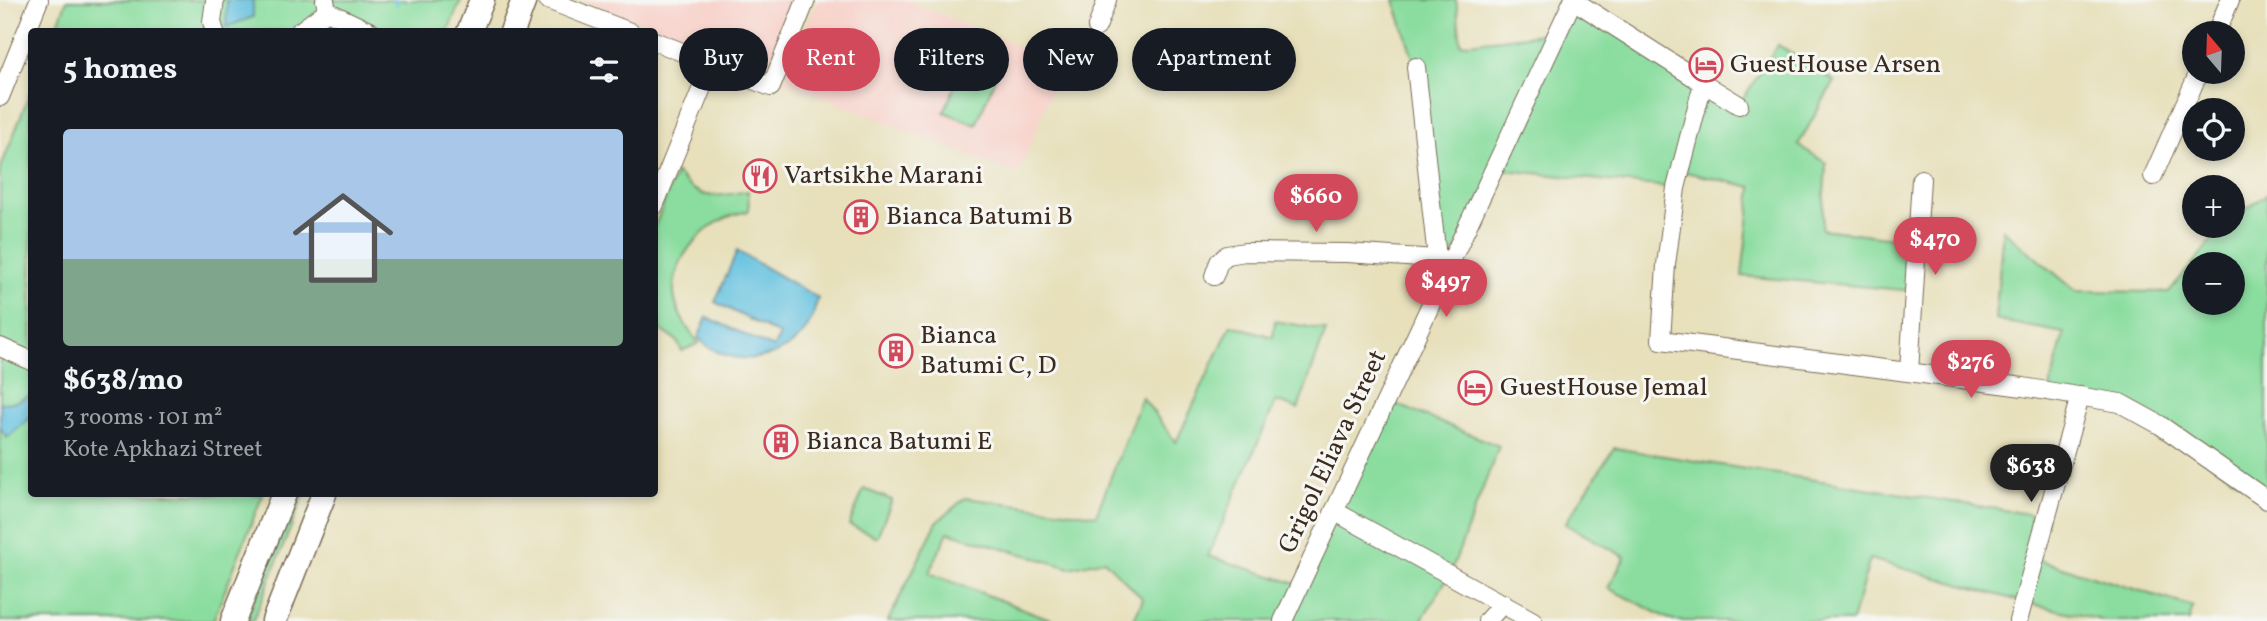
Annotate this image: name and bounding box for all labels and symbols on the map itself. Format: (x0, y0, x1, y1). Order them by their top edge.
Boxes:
north arrow (2182, 21, 2245, 84)
hotel icon: GuestHouse Arsen (1687, 46, 1725, 84)
place label: GuestHouse Arsen (1730, 47, 1941, 83)
restaurant icon: Vartsikhe Marani (741, 157, 779, 195)
place label: Vartsikhe Marani (784, 158, 983, 194)
pin: $660 (1275, 174, 1357, 234)
building icon: Bianca Batumi B (842, 198, 880, 236)
place label: Bianca Batumi B (886, 199, 1073, 235)
pin: $470 (1894, 218, 1976, 277)
pin: $497 (1405, 260, 1487, 319)
place label: Bianca Batumi C, D (920, 318, 1056, 384)
building icon: Bianca Batumi C, D (877, 332, 915, 370)
pin: $276 (1930, 340, 2012, 400)
street label: Grigol Eliava Street (1270, 344, 1396, 560)
hotel icon: GuestHouse Jemal (1456, 369, 1494, 407)
place label: GuestHouse Jemal (1500, 370, 1708, 406)
building icon: Bianca Batumi E (762, 423, 800, 461)
place label: Bianca Batumi E (806, 424, 992, 460)
pin: $638 (1990, 444, 2072, 504)

